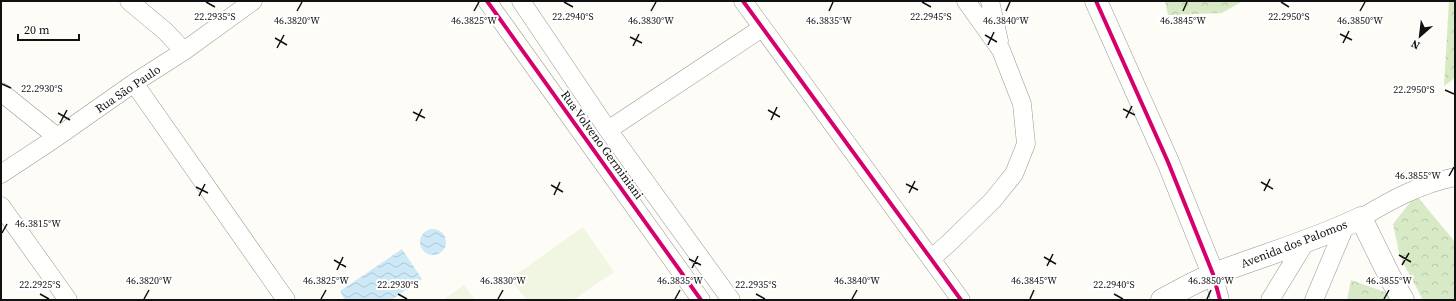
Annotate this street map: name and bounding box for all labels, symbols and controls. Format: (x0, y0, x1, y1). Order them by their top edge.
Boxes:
text: 22.2935°S (194, 10, 236, 23)
text: 22.2940°S (552, 10, 594, 23)
text: 22.2945°S (910, 10, 952, 23)
text: 22.2950°S (1268, 10, 1310, 23)
text: 46.3820°W (274, 14, 320, 27)
text: 46.3825°W (451, 14, 497, 27)
text: 46.3830°W (628, 14, 674, 27)
text: 46.3835°W (806, 14, 852, 27)
text: 46.3840°W (983, 14, 1029, 27)
text: 46.3845°W (1160, 14, 1206, 27)
text: 46.3850°W (1337, 14, 1383, 27)
scale bar (18, 16, 79, 42)
north arrow (1400, 16, 1440, 56)
text: 20 m (24, 22, 50, 38)
text: N (1408, 36, 1423, 53)
street label: Rua São Paulo (92, 61, 164, 117)
text: 22.2930°S (21, 82, 63, 95)
text: 22.2950°S (1393, 83, 1435, 96)
street label: Rua Volveno Germiniani (557, 88, 647, 203)
text: 46.3855°W (1395, 169, 1441, 182)
street label: Avenida dos Palomos (1238, 216, 1350, 272)
text: 46.3815°W (15, 217, 61, 230)
text: 46.3820°W (126, 274, 172, 287)
text: 46.3825°W (303, 274, 349, 287)
text: 46.3830°W (480, 274, 526, 287)
text: 46.3835°W (657, 274, 703, 287)
text: 46.3840°W (834, 274, 880, 287)
text: 46.3845°W (1011, 274, 1057, 287)
text: 46.3850°W (1188, 274, 1234, 287)
text: 46.3855°W (1366, 274, 1412, 287)
text: 22.2925°S (19, 278, 61, 291)
text: 22.2930°S (377, 278, 419, 291)
text: 22.2935°S (735, 278, 777, 291)
text: 22.2940°S (1093, 278, 1135, 291)

